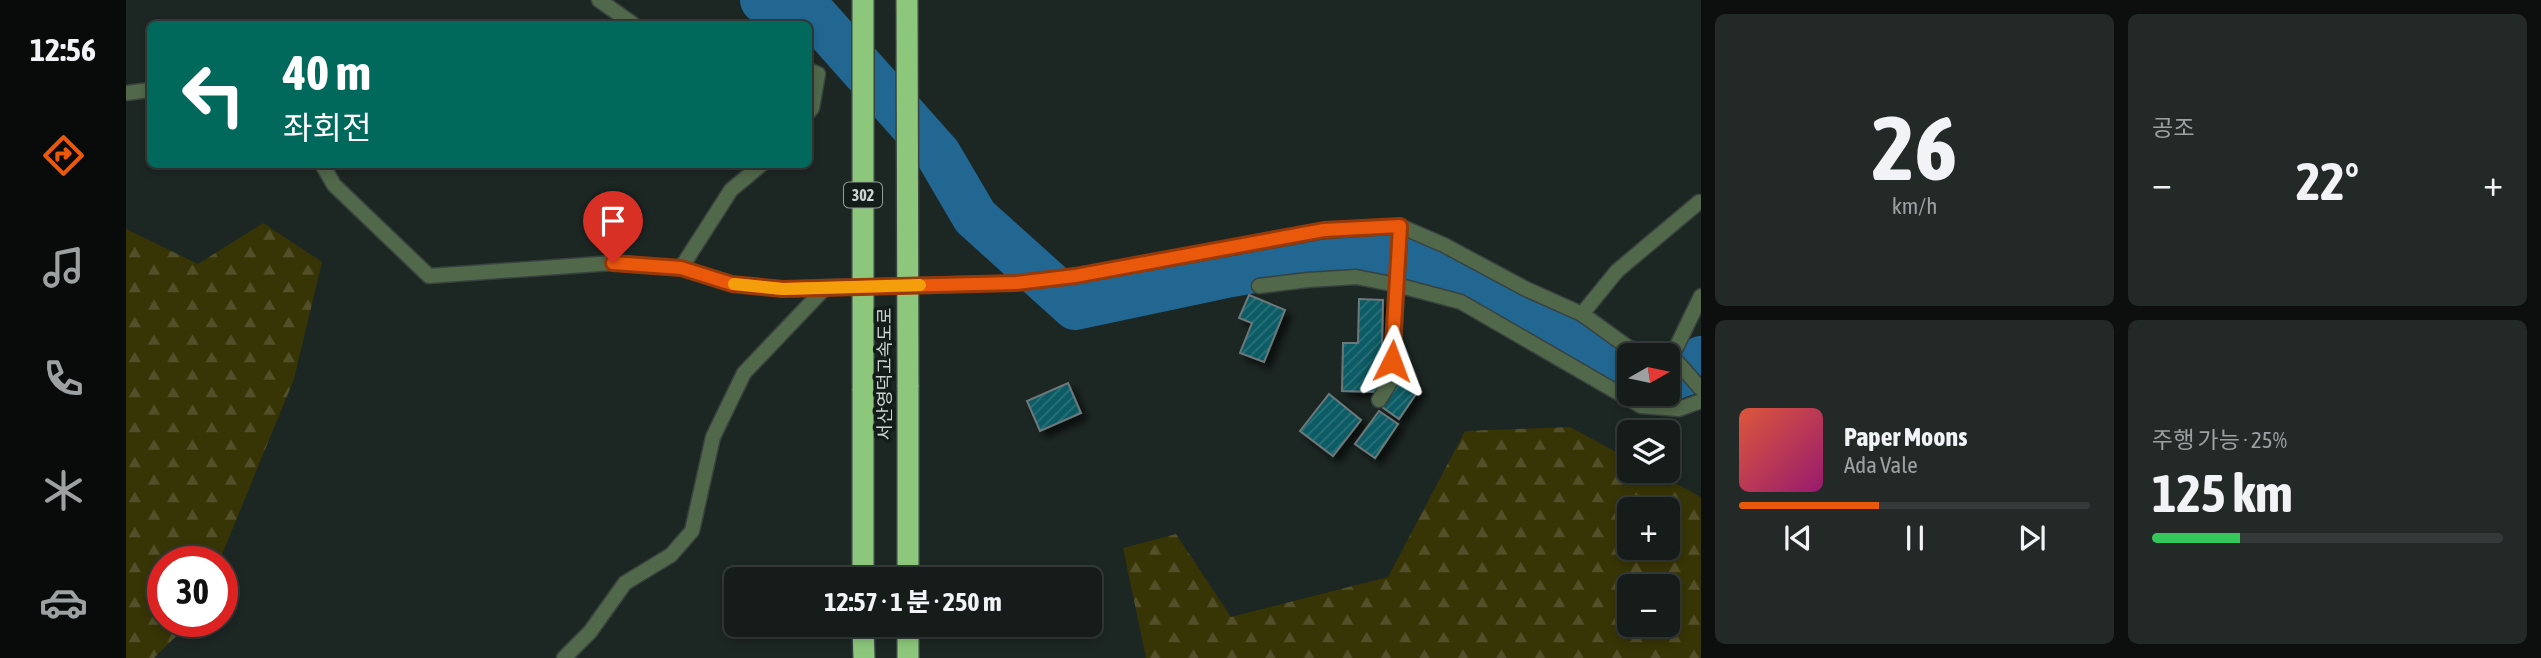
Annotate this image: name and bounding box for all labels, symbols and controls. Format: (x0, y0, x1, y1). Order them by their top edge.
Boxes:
text: 12:56 (30, 31, 96, 68)
text: 40 m (283, 44, 371, 100)
icon: left (168, 49, 259, 140)
text: 26 (1872, 95, 1957, 199)
text: 좌회전 (283, 109, 371, 146)
text: 공조 (2152, 115, 2194, 141)
icon: directions (39, 131, 88, 180)
text: 22° (2296, 151, 2359, 211)
text: − (2152, 161, 2172, 204)
text: + (2483, 161, 2503, 204)
road number: 302 (844, 182, 882, 208)
pin (583, 191, 643, 263)
text: km/h (1892, 193, 1937, 219)
icon: arrive (594, 202, 632, 240)
icon: music (39, 243, 88, 292)
street label: 서산영덕고속도로 (874, 308, 895, 440)
position arrow (1355, 324, 1429, 398)
north arrow (1617, 343, 1680, 406)
map controls (1617, 343, 1680, 637)
icon: phone (39, 354, 88, 403)
button: layers (1617, 420, 1680, 483)
text: Paper Moons (1844, 422, 1967, 452)
text: 주행 가능 · 25% (2152, 427, 2287, 453)
text: Ada Vale (1844, 452, 1918, 478)
text: 125 km (2152, 463, 2293, 523)
icon: climate (39, 466, 88, 515)
button: + (1617, 497, 1680, 560)
icon: previous (1779, 519, 1817, 557)
icon: pause (1896, 519, 1934, 557)
icon: next (2013, 519, 2051, 557)
speed limit sign: 30 (147, 546, 238, 637)
button: − (1617, 574, 1680, 637)
icon: car (39, 578, 88, 627)
text: 12:57 · 1 분 · 250 m (824, 587, 1002, 617)

